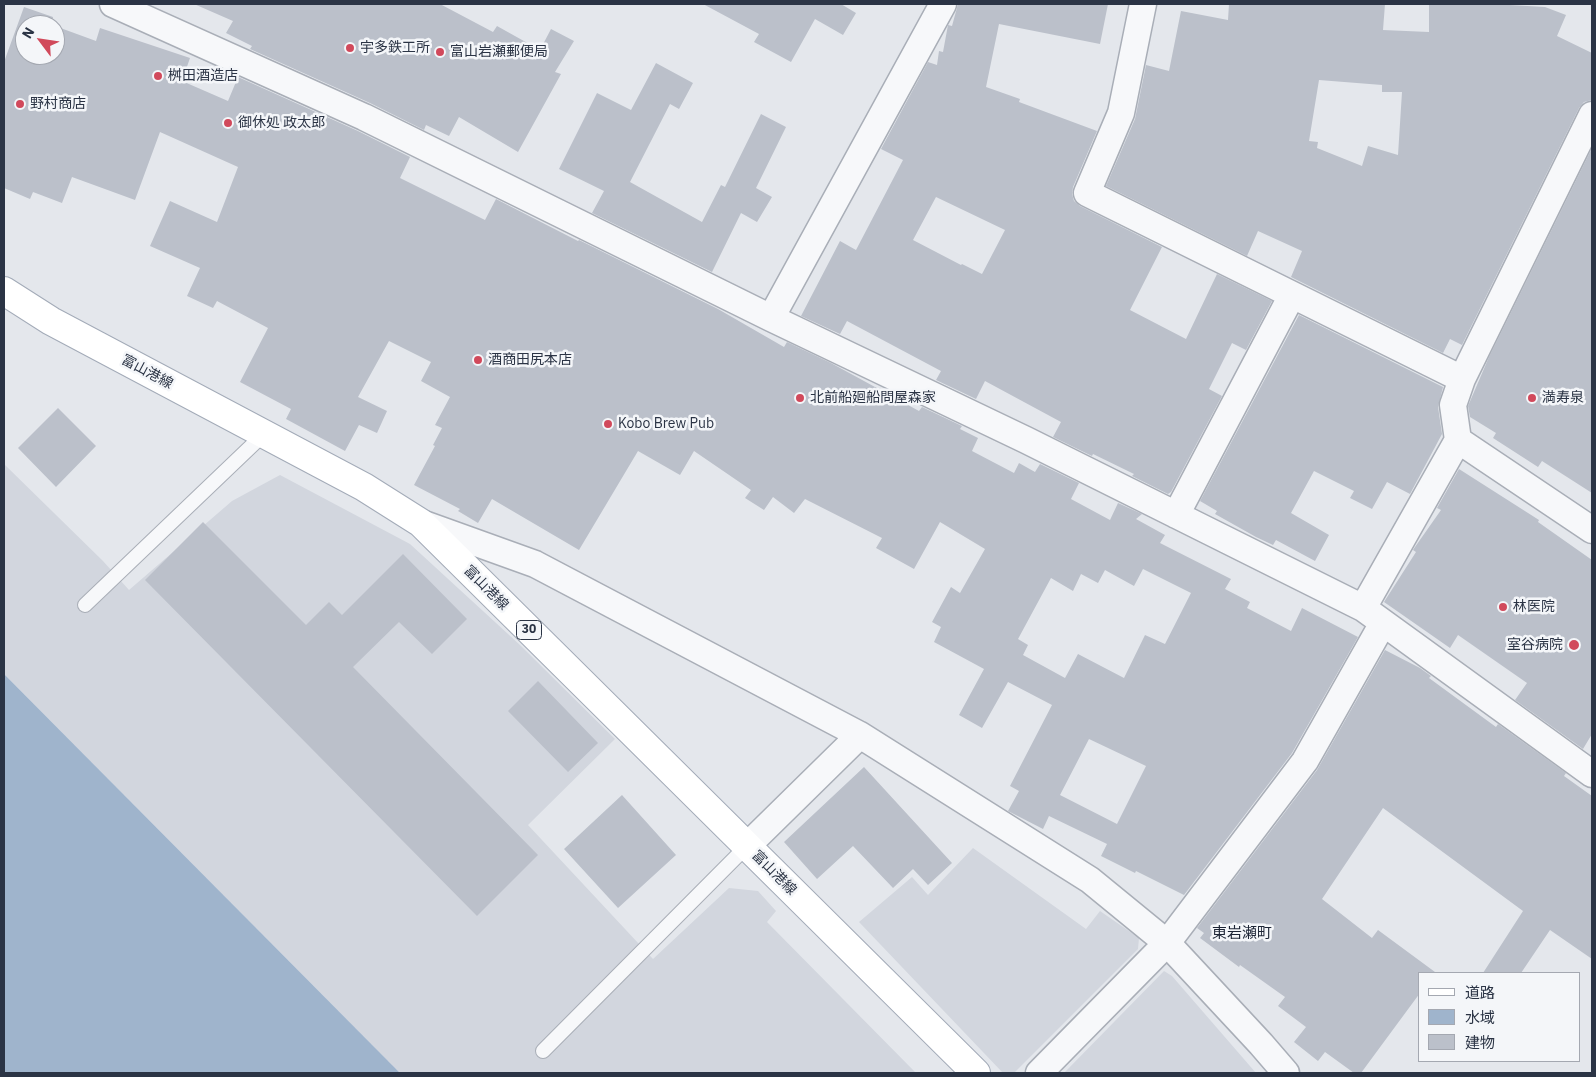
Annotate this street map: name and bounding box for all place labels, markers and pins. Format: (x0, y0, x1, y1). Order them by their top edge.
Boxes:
place label: 宇多鉄工所 (360, 40, 430, 56)
marker: 宇多鉄工所 (344, 42, 356, 54)
place label: 富山岩瀬郵便局 (450, 44, 548, 60)
marker: 富山岩瀬郵便局 (434, 46, 446, 58)
place label: 桝田酒造店 (168, 68, 238, 84)
marker: 桝田酒造店 (152, 70, 164, 82)
place label: 野村商店 (30, 96, 86, 112)
marker: 野村商店 (14, 98, 26, 110)
place label: 御休処 政太郎 (238, 115, 325, 131)
marker: 御休処 政太郎 (222, 117, 234, 129)
place label: 酒商田尻本店 (488, 352, 572, 368)
marker: 酒商田尻本店 (472, 354, 484, 366)
place label: 北前船廻船問屋森家 (810, 390, 936, 406)
place label: 満寿泉 (1542, 390, 1584, 406)
marker: 北前船廻船問屋森家 (794, 392, 806, 404)
marker: 満寿泉 (1526, 392, 1538, 404)
place label: Kobo Brew Pub (618, 416, 714, 432)
marker: Kobo Brew Pub (602, 418, 614, 430)
place label: 林医院 (1513, 599, 1555, 615)
marker: 林医院 (1497, 601, 1509, 613)
place label: 室谷病院 (1507, 637, 1563, 653)
marker: 室谷病院 (1567, 638, 1581, 652)

